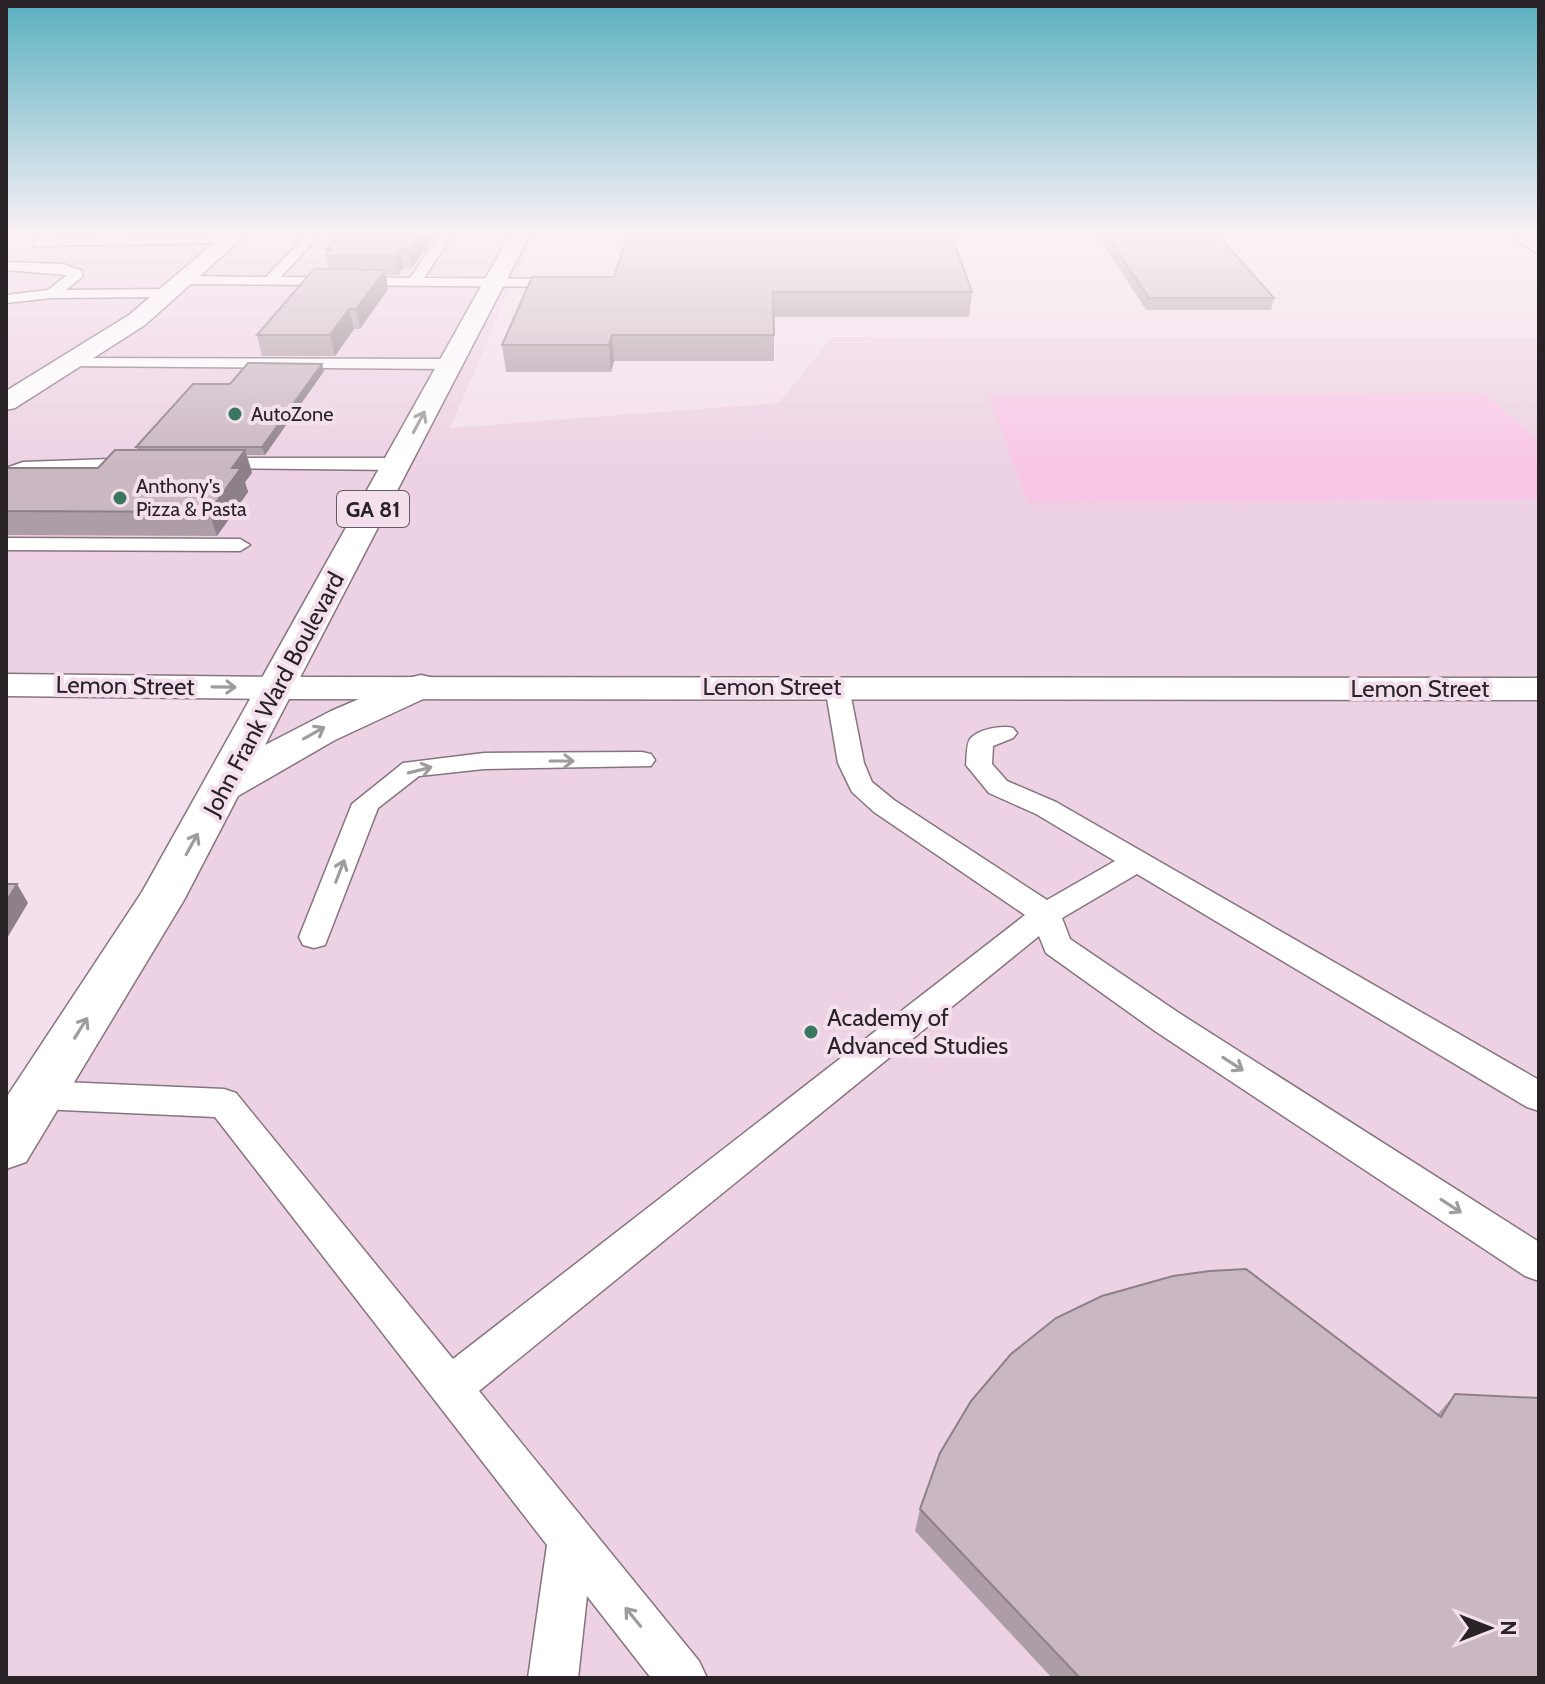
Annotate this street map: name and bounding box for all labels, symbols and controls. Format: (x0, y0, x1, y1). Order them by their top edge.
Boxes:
place label: AutoZone (251, 402, 333, 426)
marker: AutoZone (226, 405, 244, 423)
one-way arrow (412, 411, 428, 435)
place label: Anthony's Pizza & Pasta (136, 474, 247, 521)
marker: Anthony's Pizza & Pasta (111, 489, 129, 507)
road number: GA 81 (337, 491, 409, 527)
street label: John Frank Ward Boulevard (197, 567, 350, 821)
street label: Lemon Street (55, 670, 195, 701)
street label: Lemon Street (703, 672, 841, 701)
street label: Lemon Street (1351, 674, 1489, 703)
one-way arrow (210, 679, 237, 695)
one-way arrow (302, 724, 326, 740)
one-way arrow (548, 753, 575, 768)
one-way arrow (406, 761, 432, 776)
one-way arrow (185, 832, 201, 856)
one-way arrow (334, 859, 348, 884)
place label: Academy of Advanced Studies (827, 1003, 1008, 1060)
one-way arrow (74, 1017, 90, 1040)
marker: Academy of Advanced Studies (802, 1023, 820, 1041)
one-way arrow (1221, 1056, 1243, 1073)
one-way arrow (1439, 1198, 1462, 1214)
north arrow (1449, 1588, 1529, 1668)
one-way arrow (624, 1607, 641, 1628)
text: N (1495, 1620, 1522, 1636)

